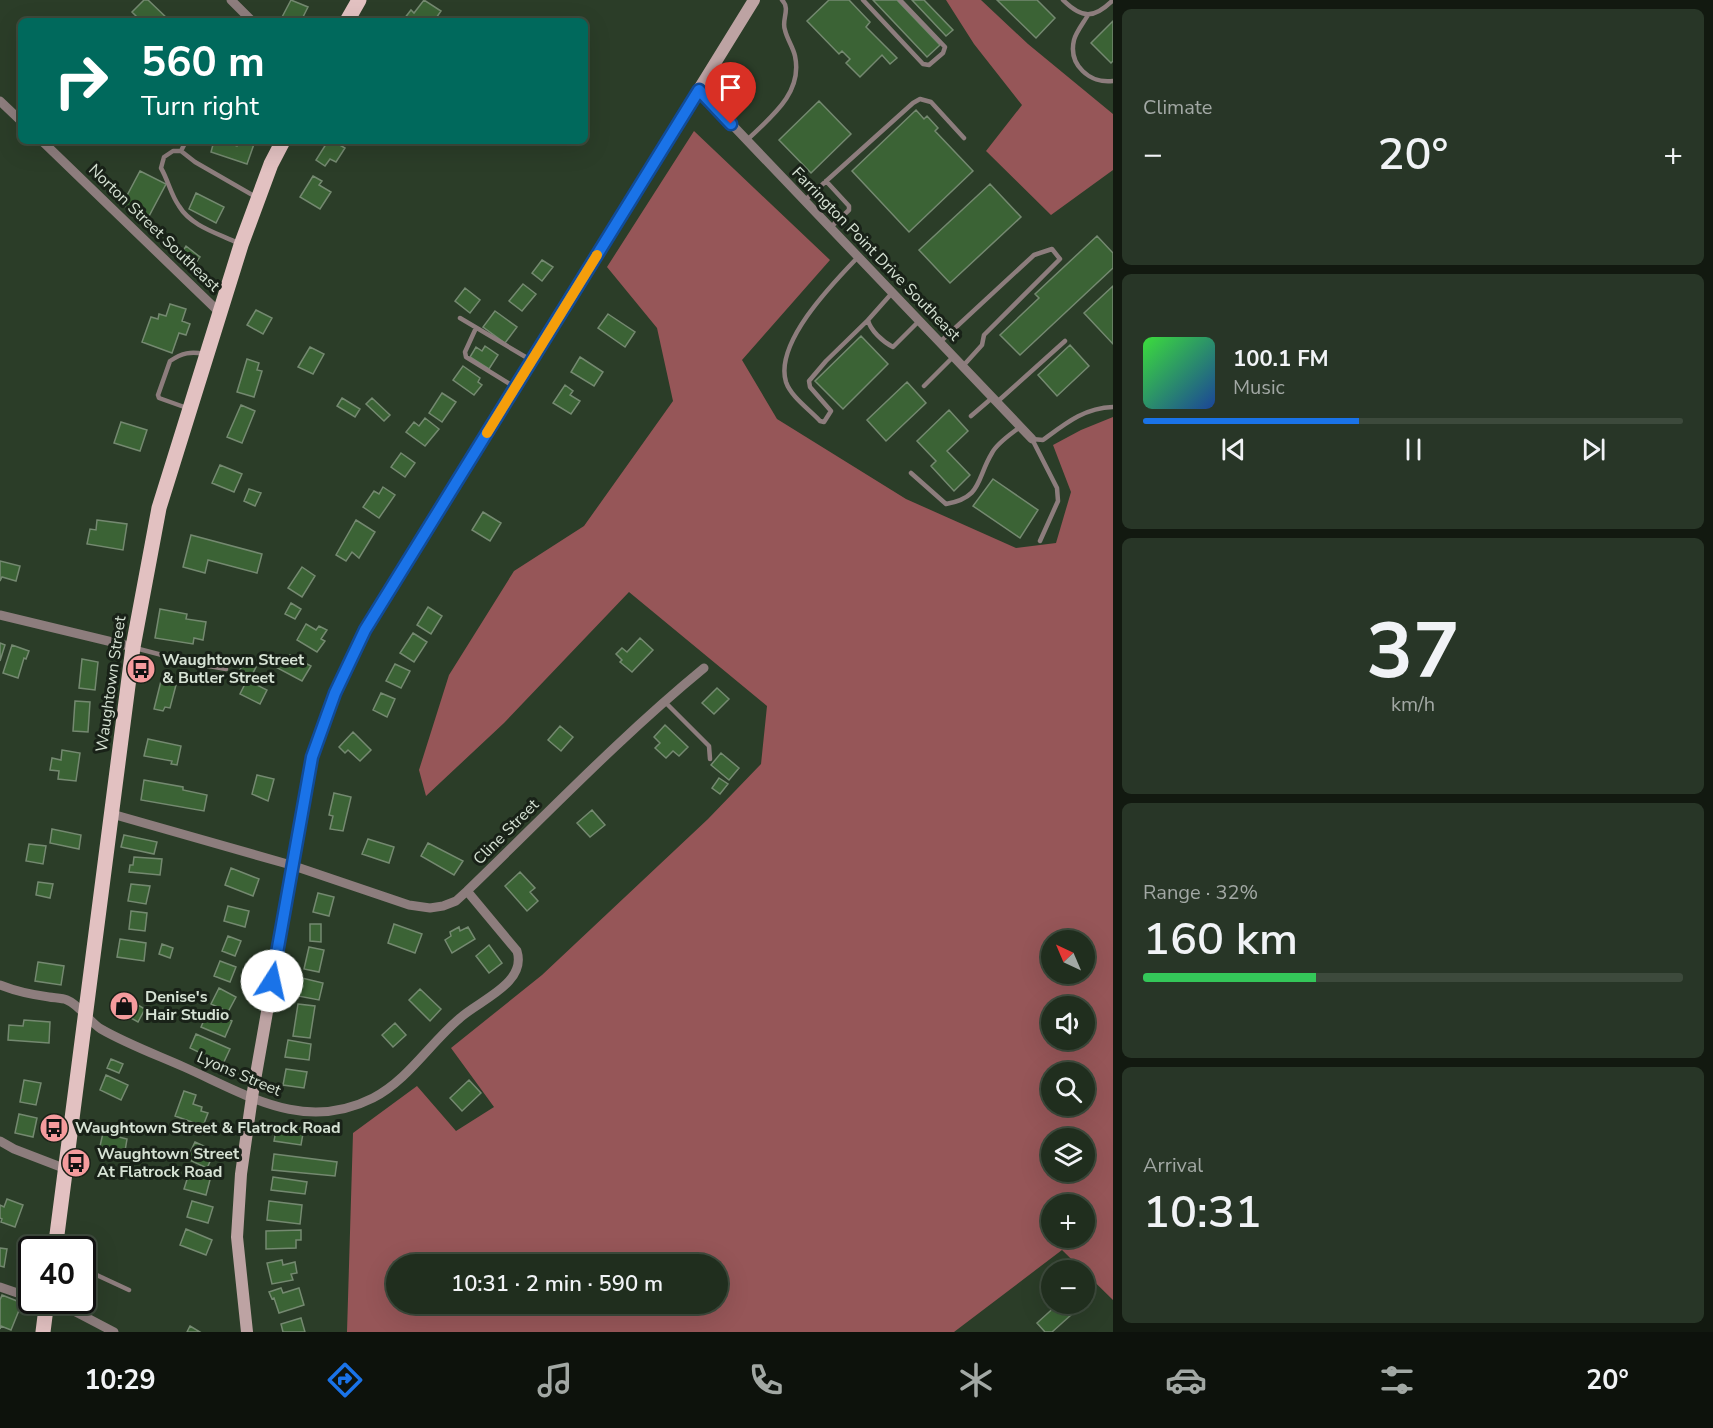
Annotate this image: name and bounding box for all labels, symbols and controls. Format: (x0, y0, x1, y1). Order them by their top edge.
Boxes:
text: 560 m (141, 34, 265, 91)
icon: right (42, 42, 120, 120)
pin (705, 62, 756, 124)
icon: arrive (714, 71, 747, 104)
text: Turn right (141, 88, 259, 125)
text: Climate (1143, 94, 1212, 121)
text: 20° (1378, 124, 1448, 185)
text: − (1143, 132, 1163, 177)
text: + (1663, 132, 1683, 177)
street label: Norton Street Southeast (83, 159, 225, 297)
street label: Farrington Point Drive Southeast (787, 162, 965, 346)
text: 100.1 FM (1233, 344, 1329, 374)
text: Music (1233, 374, 1285, 401)
icon: previous (1217, 433, 1250, 466)
icon: pause (1397, 433, 1430, 466)
icon: next (1577, 433, 1610, 466)
text: 37 (1366, 598, 1460, 705)
street label: Waughtown Street (91, 614, 131, 753)
place label: Waughtown Street & Butler Street (162, 649, 305, 689)
bus stop icon: Waughtown Street & Butler Street (125, 653, 157, 685)
text: km/h (1391, 691, 1435, 718)
street label: Cline Street (468, 794, 544, 870)
text: Range · 32% (1143, 879, 1258, 906)
text: 160 km (1143, 909, 1298, 970)
north arrow (1041, 930, 1095, 984)
map controls (1041, 930, 1095, 1314)
position arrow (240, 949, 304, 1013)
place label: Denise's Hair Studio (145, 986, 229, 1026)
shop icon: Denise's Hair Studio (108, 990, 140, 1022)
button: sound (1041, 996, 1095, 1050)
street label: Lyons Street (193, 1046, 285, 1102)
button: search (1041, 1062, 1095, 1116)
bus stop icon: Waughtown Street & Flatrock Road (38, 1112, 70, 1144)
place label: Waughtown Street & Flatrock Road (75, 1117, 341, 1139)
button: layers (1041, 1128, 1095, 1182)
place label: Waughtown Street At Flatrock Road (97, 1143, 240, 1183)
bus stop icon: Waughtown Street At Flatrock Road (60, 1147, 92, 1179)
text: Arrival (1143, 1152, 1203, 1179)
text: 10:31 (1143, 1182, 1262, 1243)
button: + (1041, 1194, 1095, 1248)
speed limit sign: 40 (18, 1236, 96, 1314)
button: − (1041, 1260, 1095, 1314)
text: 10:31 · 2 min · 590 m (451, 1269, 663, 1299)
icon: directions (324, 1359, 366, 1401)
icon: music (534, 1359, 576, 1401)
icon: phone (745, 1359, 787, 1401)
icon: climate (955, 1359, 997, 1401)
icon: car (1165, 1359, 1207, 1401)
icon: filters (1376, 1359, 1418, 1401)
text: 10:29 (84, 1362, 156, 1399)
text: 20° (1586, 1362, 1629, 1399)

